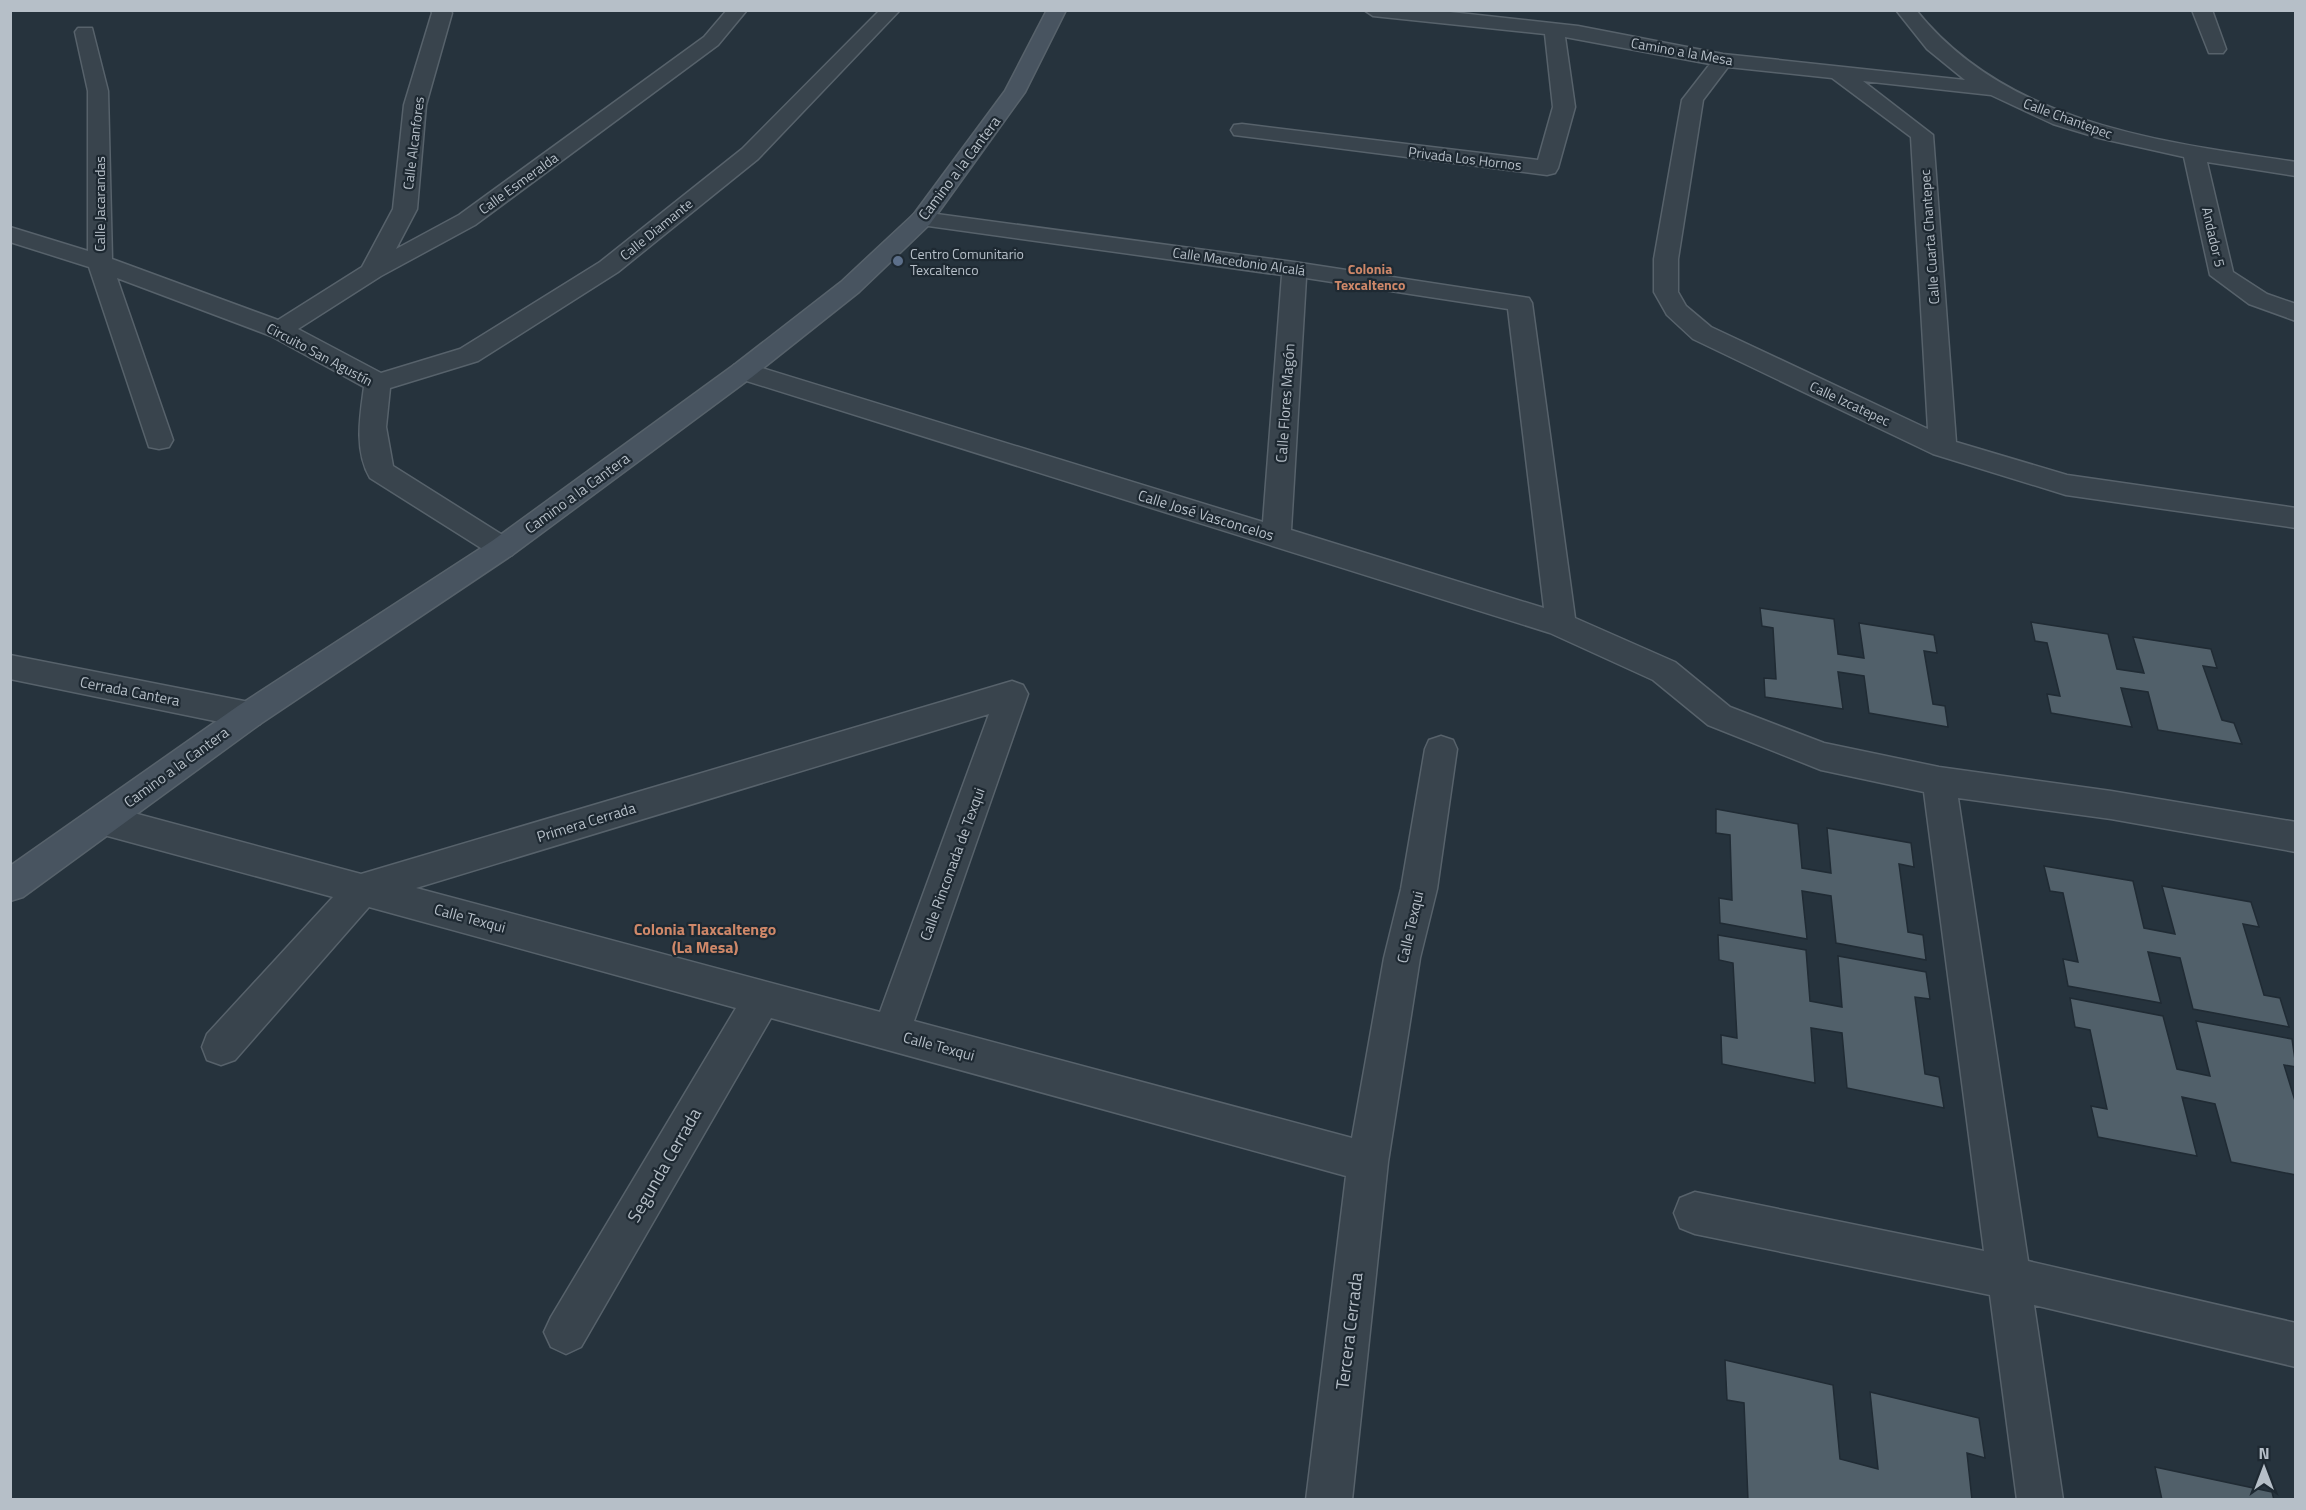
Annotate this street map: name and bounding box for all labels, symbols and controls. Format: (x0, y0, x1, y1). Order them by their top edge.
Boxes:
street label: Camino a la Mesa (1629, 32, 1735, 70)
street label: Calle Chantepec (2021, 92, 2115, 144)
street label: Calle Alcanfores (397, 95, 429, 191)
street label: Camino a la Cantera (912, 111, 1006, 225)
street label: Privada Los Hornos (1407, 141, 1523, 175)
street label: Calle Esmeralda (474, 147, 562, 219)
street label: Calle Jacarandas (89, 156, 110, 252)
street label: Calle Cuarta Chantepec (1914, 169, 1944, 305)
street label: Calle Diamante (615, 193, 697, 265)
street label: Andador 5 (2197, 205, 2231, 269)
street label: Calle Macedonio Alcalá (1171, 241, 1307, 281)
place label: Centro Comunitario Texcaltenco (910, 243, 1024, 280)
marker: Centro Comunitario Texcaltenco (891, 254, 905, 268)
district label: Colonia Texcaltenco (1335, 258, 1405, 295)
street label: Circuito San Agustín (263, 317, 377, 391)
street label: Calle Flores Magón (1269, 343, 1301, 463)
street label: Calle Izcatepec (1806, 375, 1894, 431)
street label: Camino a la Cantera (520, 447, 635, 539)
street label: Calle José Vasconcelos (1135, 483, 1277, 547)
street label: Cerrada Cantera (78, 670, 182, 712)
street label: Camino a la Cantera (119, 721, 234, 813)
street label: Calle Rinconada de Texqui (914, 784, 990, 944)
street label: Primera Cerrada (534, 796, 639, 848)
street label: Calle Texqui (1391, 889, 1429, 965)
street label: Calle Texqui (432, 897, 508, 939)
district label: Colonia Tlaxcaltengo (La Mesa) (634, 917, 776, 959)
street label: Calle Texqui (901, 1025, 977, 1067)
street label: Segunda Cerrada (620, 1103, 708, 1227)
street label: Tercera Cerrada (1328, 1271, 1370, 1391)
north arrow (2234, 1438, 2294, 1498)
text: N (2258, 1441, 2270, 1465)

